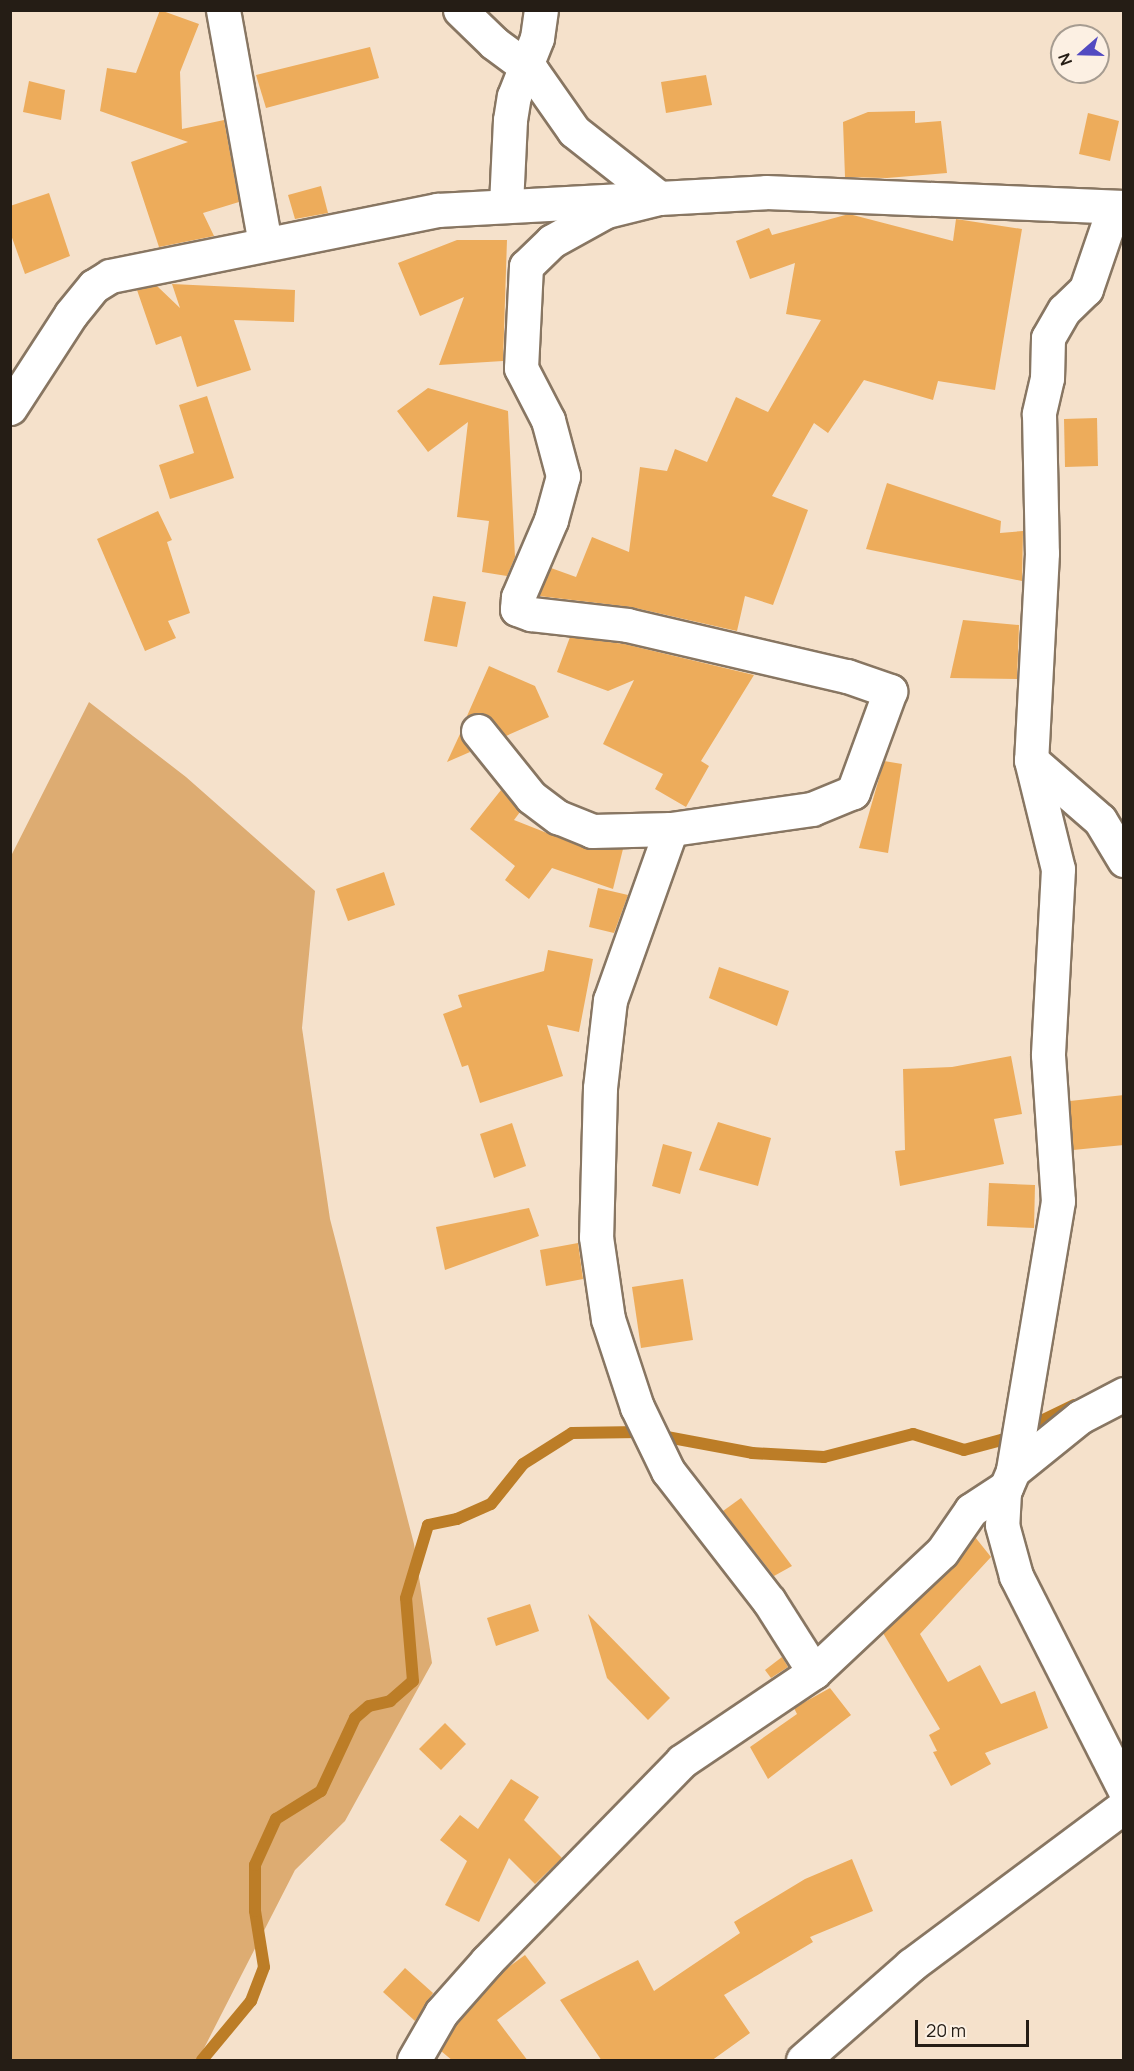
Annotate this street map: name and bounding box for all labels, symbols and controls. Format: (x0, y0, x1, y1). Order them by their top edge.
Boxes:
north arrow (1050, 24, 1110, 84)
text: N (1053, 50, 1077, 69)
scale bar (918, 2008, 1032, 2046)
text: 20 m (926, 2018, 966, 2042)

